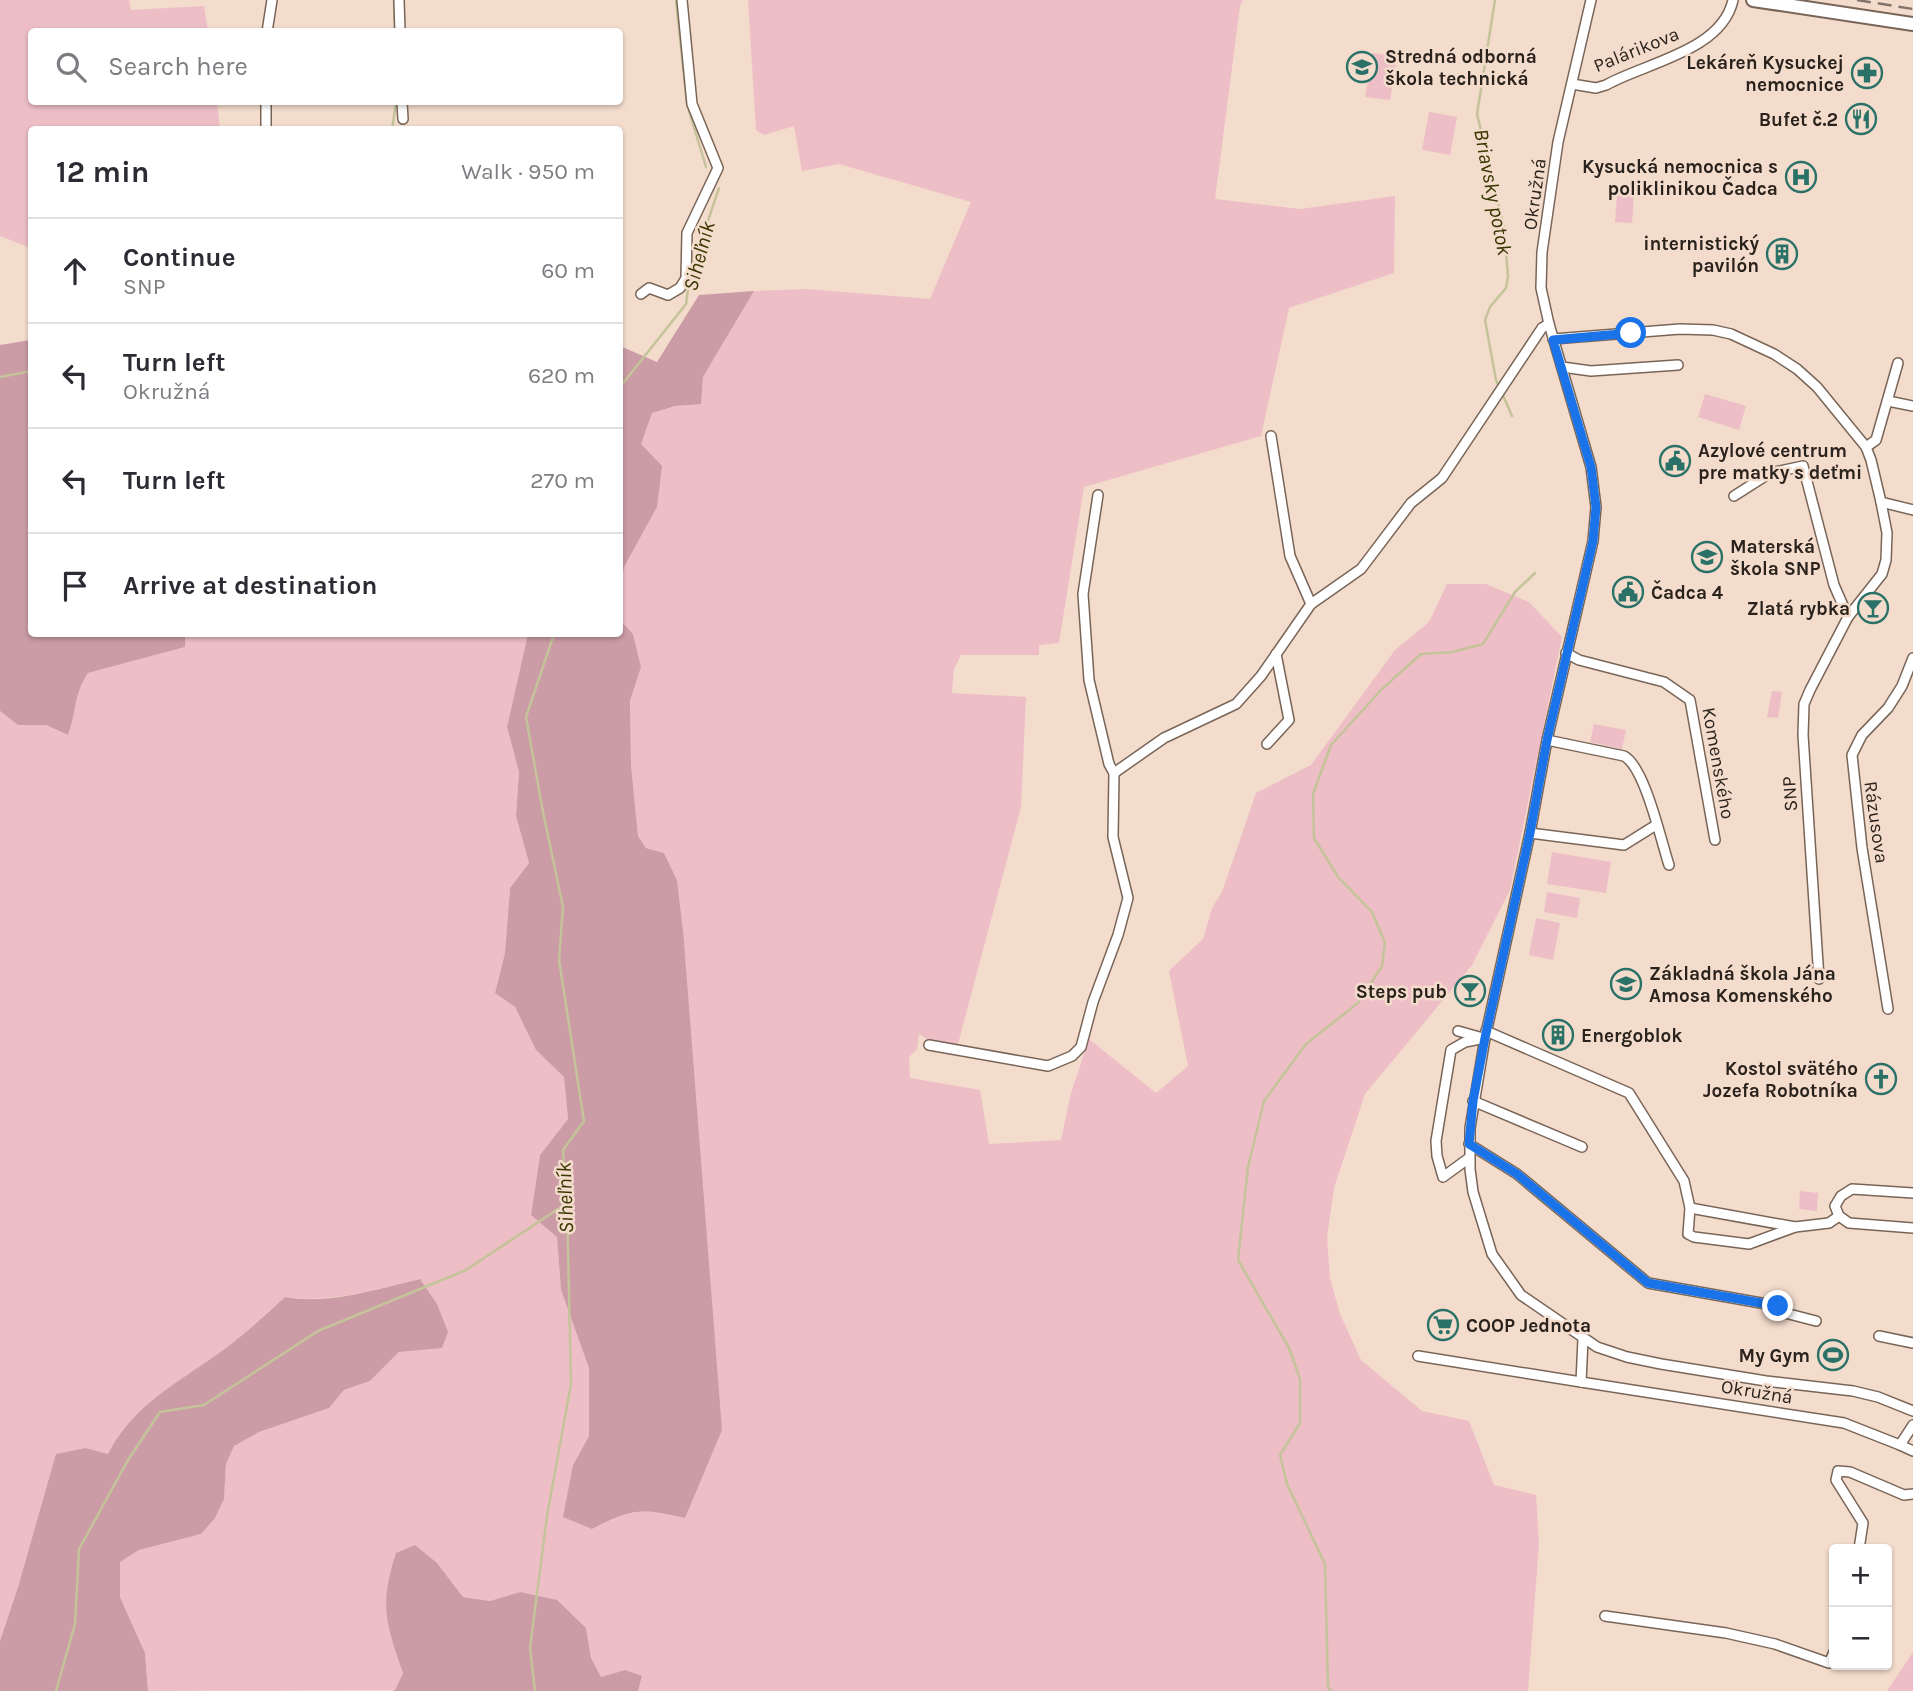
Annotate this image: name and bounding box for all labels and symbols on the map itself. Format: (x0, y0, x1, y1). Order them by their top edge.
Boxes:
street label: Palárikova (1590, 23, 1682, 77)
place label: Stredná odborná škola technická (1385, 46, 1537, 90)
school or university icon: Stredná odborná škola technická (1345, 50, 1379, 84)
place label: Lekáreň Kysuckej nemocnice (1686, 52, 1844, 96)
pharmacy icon: Lekáreň Kysuckej nemocnice (1850, 56, 1884, 90)
restaurant icon: Bufet č.2 (1844, 102, 1878, 136)
place label: Bufet č.2 (1759, 109, 1838, 131)
water label: Briavsky potok (1469, 127, 1517, 258)
place label: Kysucká nemocnica s poliklinikou Čadca (1582, 156, 1778, 200)
street label: Okružná (1519, 157, 1551, 231)
hospital icon: Kysucká nemocnica s poliklinikou Čadca (1784, 160, 1818, 194)
water label: Siheľník (678, 218, 720, 294)
place label: internistický pavilón (1643, 233, 1759, 277)
building icon: internistický pavilón (1765, 237, 1799, 271)
route start (1615, 317, 1646, 348)
place label: Azylové centrum pre matky s deťmi (1698, 440, 1862, 484)
public building icon: Azylové centrum pre matky s deťmi (1658, 444, 1692, 478)
place label: Materská škola SNP (1730, 536, 1821, 580)
school or university icon: Materská škola SNP (1690, 540, 1724, 574)
public building icon: Čadca 4 (1611, 575, 1645, 609)
place label: Čadca 4 (1651, 579, 1724, 604)
bar icon: Zlatá rybka (1856, 591, 1890, 625)
place label: Zlatá rybka (1747, 598, 1850, 620)
street label: Komenského (1697, 706, 1739, 821)
street label: SNP (1778, 776, 1802, 812)
street label: Rázusova (1859, 780, 1893, 865)
place label: Základná škola Jána Amosa Komenského (1649, 963, 1836, 1007)
school or university icon: Základná škola Jána Amosa Komenského (1609, 967, 1643, 1001)
bar icon: Steps pub (1453, 974, 1487, 1008)
place label: Steps pub (1356, 981, 1447, 1003)
building icon: Energoblok (1541, 1018, 1575, 1052)
place label: Energoblok (1581, 1025, 1683, 1047)
place label: Kostol svätého Jozefa Robotníka (1703, 1058, 1858, 1102)
church icon: Kostol svätého Jozefa Robotníka (1864, 1062, 1898, 1096)
water label: Siheľník (552, 1162, 578, 1234)
route end (1762, 1290, 1793, 1321)
supermarket icon: COOP Jednota (1426, 1308, 1460, 1342)
place label: COOP Jednota (1466, 1315, 1591, 1337)
sports icon: My Gym (1816, 1338, 1850, 1372)
place label: My Gym (1739, 1345, 1810, 1367)
street label: Okružná (1719, 1375, 1794, 1409)

